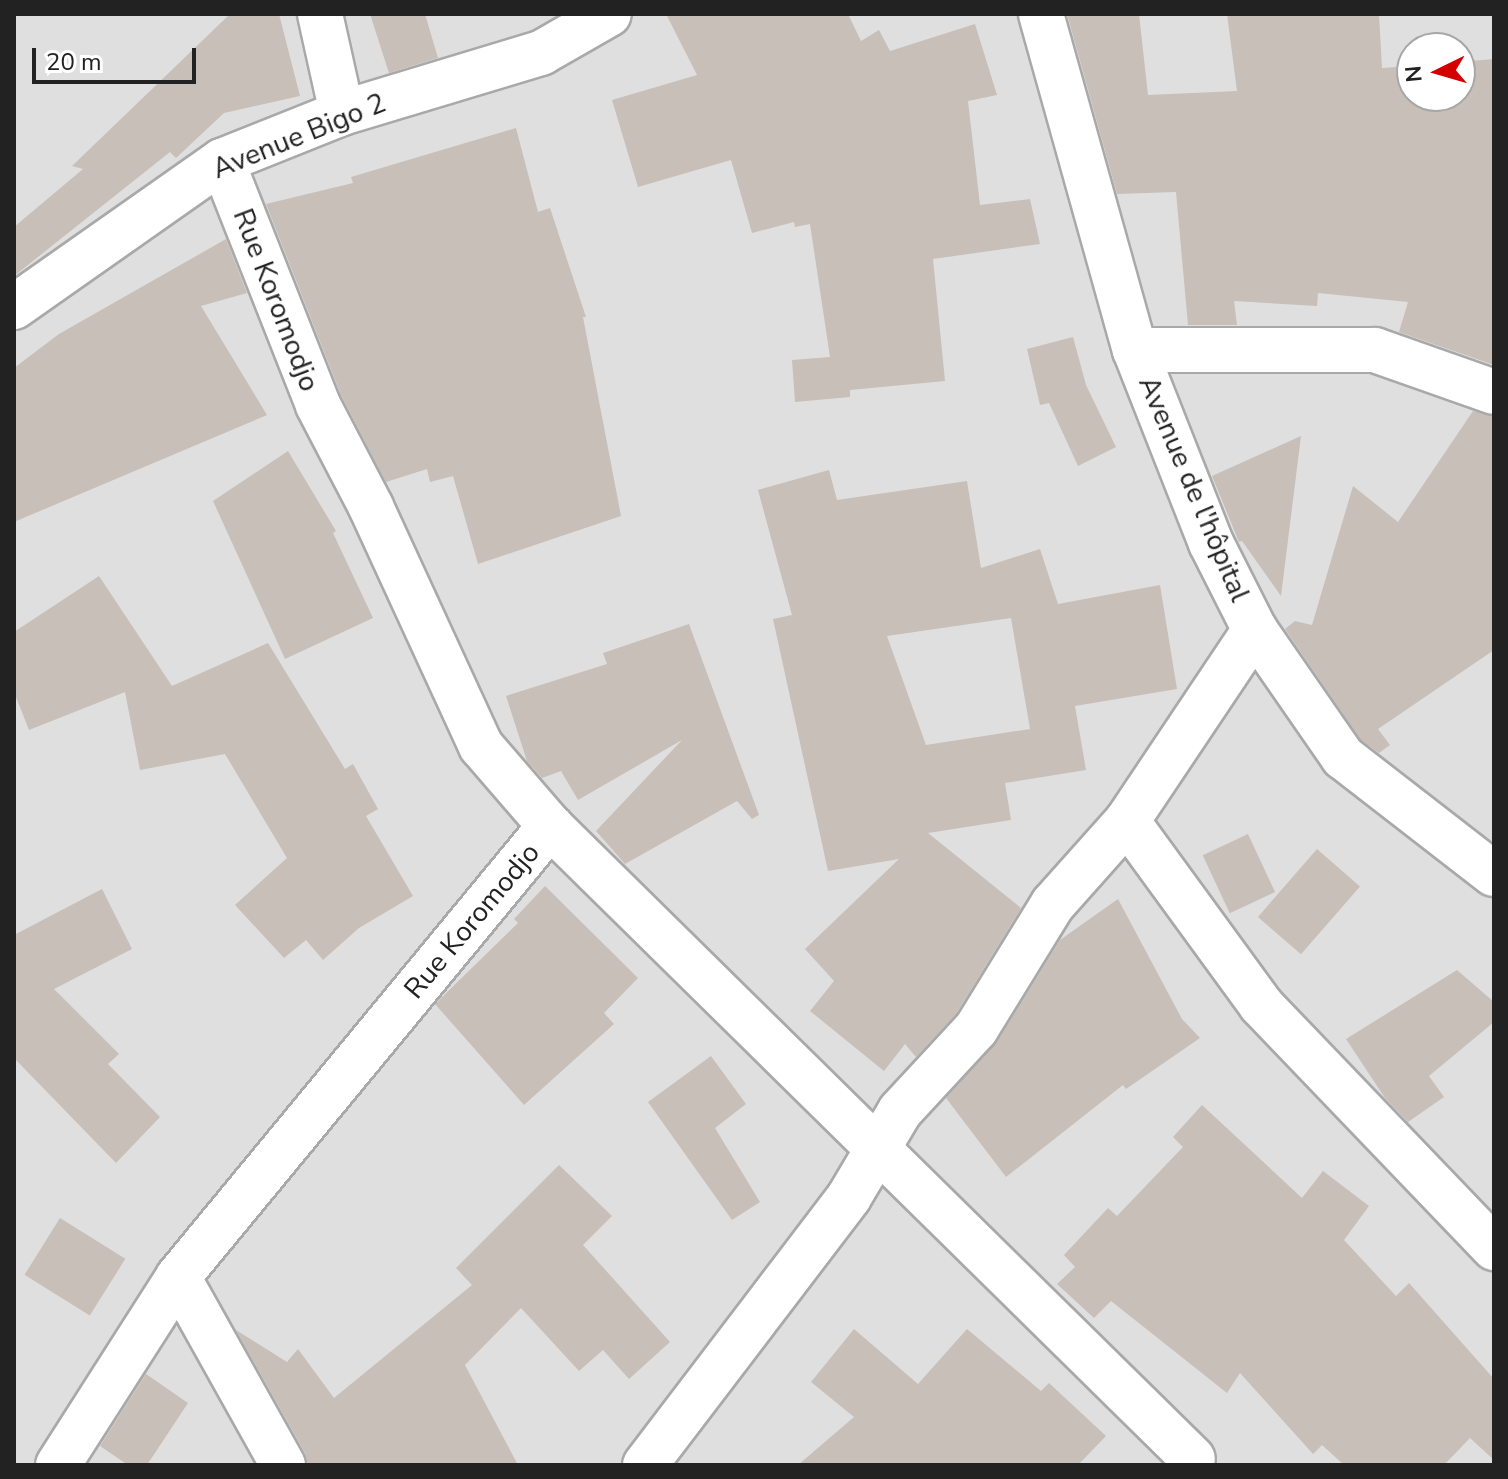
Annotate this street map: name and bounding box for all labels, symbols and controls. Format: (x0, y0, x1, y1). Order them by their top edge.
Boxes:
scale bar (36, 32, 200, 82)
north arrow (1396, 32, 1476, 112)
text: 20 m (46, 46, 102, 78)
text: N (1398, 64, 1430, 83)
street label: Avenue Bigo 2 (207, 86, 391, 186)
street label: Rue Koromodjo (226, 204, 326, 396)
street label: Avenue de l'hôpital (1131, 371, 1257, 607)
street label: Rue Koromodjo (397, 836, 547, 1006)

